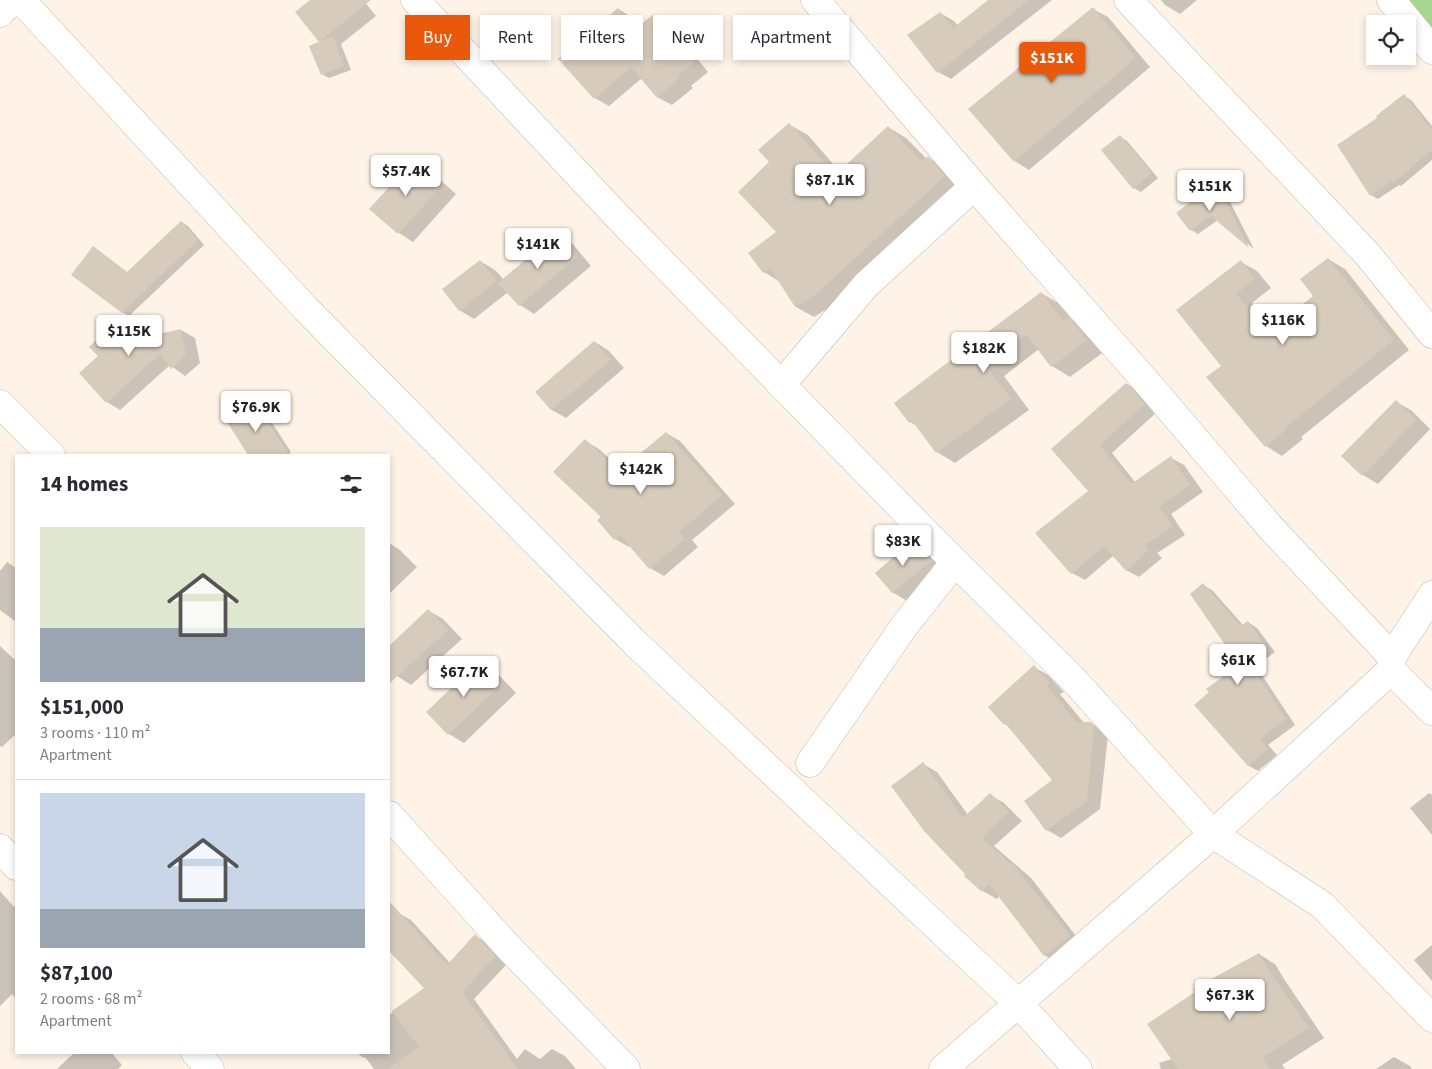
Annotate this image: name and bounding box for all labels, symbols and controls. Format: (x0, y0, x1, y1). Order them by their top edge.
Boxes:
chip: Buy (405, 15, 470, 60)
chip: Rent (480, 15, 551, 60)
chip: Filters (561, 15, 643, 60)
chip: New (653, 15, 723, 60)
chip: Apartment (733, 15, 849, 60)
map controls (1366, 15, 1416, 65)
button: locate (1366, 15, 1416, 65)
pin: $151K (1017, 42, 1087, 84)
text: $151K (1030, 47, 1074, 69)
pin: $57.4K (365, 154, 447, 197)
text: $57.4K (382, 160, 430, 182)
pin: $87.1K (789, 164, 871, 206)
text: $87.1K (806, 169, 854, 191)
pin: $151K (1175, 170, 1245, 212)
text: $151K (1188, 175, 1232, 197)
pin: $141K (503, 228, 573, 270)
text: $141K (516, 233, 560, 255)
pin: $116K (1248, 304, 1318, 346)
text: $116K (1261, 309, 1305, 331)
pin: $115K (94, 314, 164, 357)
text: $115K (107, 320, 151, 342)
pin: $182K (949, 332, 1019, 374)
text: $182K (962, 337, 1006, 359)
pin: $76.9K (215, 390, 297, 433)
text: $76.9K (232, 396, 280, 418)
pin: $142K (606, 452, 676, 495)
text: $142K (619, 458, 663, 480)
text: 14 homes (40, 469, 128, 499)
icon: filters (337, 470, 365, 498)
pin: $83K (873, 524, 933, 567)
text: $83K (885, 530, 921, 552)
icon: home (158, 560, 248, 650)
pin: $61K (1208, 644, 1268, 686)
text: $61K (1220, 649, 1256, 671)
pin: $67.7K (423, 656, 505, 698)
text: $67.7K (440, 661, 488, 683)
text: $151,000 (40, 692, 124, 722)
text: 3 rooms · 110 m² (40, 722, 150, 744)
text: Apartment (40, 744, 112, 766)
icon: home (158, 825, 248, 915)
text: $87,100 (40, 958, 113, 988)
pin: $67.3K (1189, 978, 1271, 1021)
text: $67.3K (1206, 984, 1254, 1006)
text: 2 rooms · 68 m² (40, 988, 142, 1010)
text: Apartment (40, 1010, 112, 1032)

